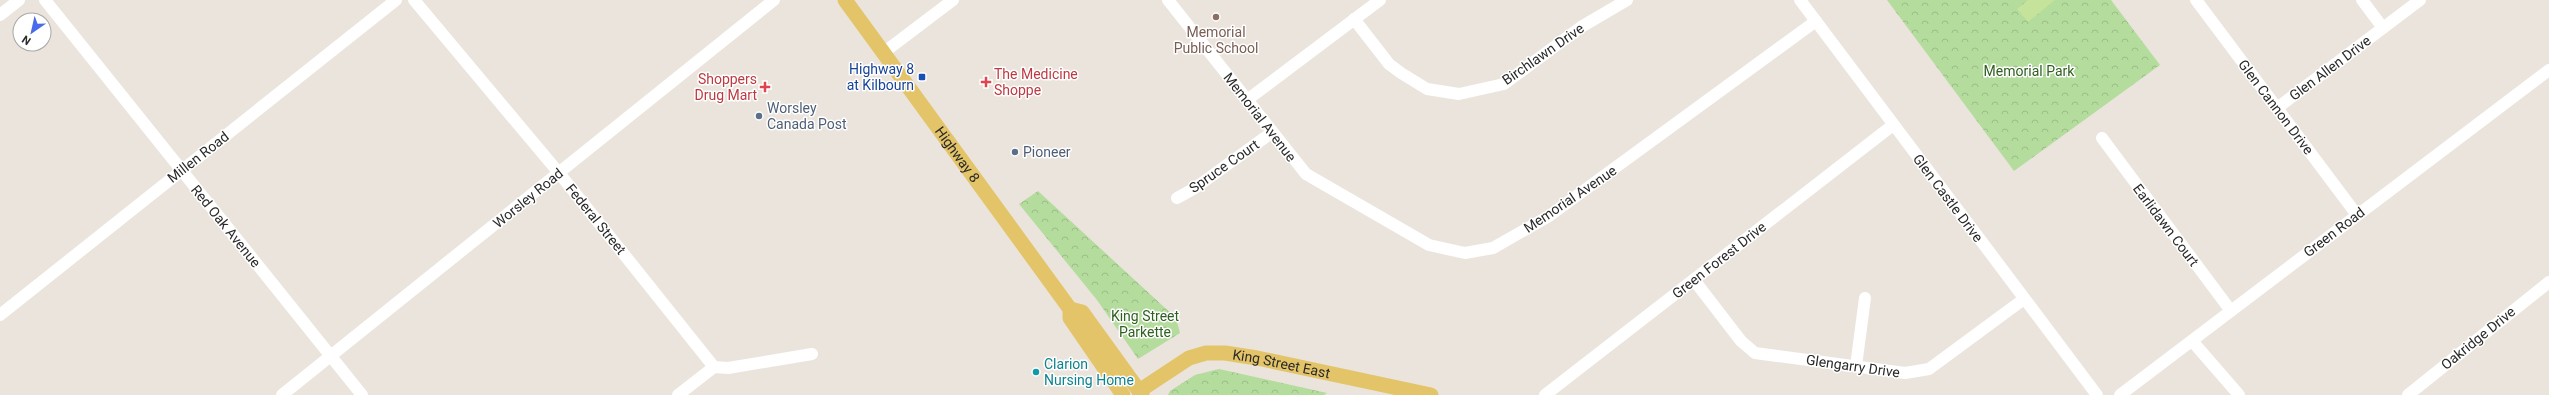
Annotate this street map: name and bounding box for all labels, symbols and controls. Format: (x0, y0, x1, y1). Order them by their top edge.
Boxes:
north arrow (12, 12, 52, 52)
marker: Memorial Public School (1211, 12, 1221, 22)
street label: Birchlawn Drive (1499, 20, 1587, 88)
place label: Memorial Public School (1174, 24, 1258, 56)
text: N (20, 32, 34, 47)
street label: Glen Allen Drive (2286, 32, 2374, 104)
street label: Glen Cannon Drive (2235, 57, 2317, 157)
place label: Highway 8 at Kilbourn (847, 61, 914, 93)
park label: Memorial Park (1984, 63, 2075, 79)
place label: The Medicine Shoppe (994, 66, 1078, 98)
street label: Memorial Avenue (1220, 69, 1300, 165)
place label: Shoppers Drug Mart (695, 71, 757, 103)
marker: Highway 8 at Kilbourn (917, 72, 927, 82)
marker: The Medicine Shoppe (981, 77, 991, 87)
marker: Shoppers Drug Mart (760, 82, 770, 92)
place label: Worsley Canada Post (767, 100, 847, 132)
marker: Worsley Canada Post (754, 111, 764, 121)
street label: Highway 8 (932, 123, 983, 185)
street label: Millen Road (164, 128, 232, 186)
street label: Spruce Court (1186, 136, 1262, 196)
place label: Pioneer (1023, 144, 1071, 160)
marker: Pioneer (1010, 147, 1020, 157)
street label: Glen Castle Drive (1910, 151, 1986, 245)
street label: Memorial Avenue (1521, 162, 1619, 236)
street label: Worsley Road (490, 165, 566, 231)
street label: Federal Street (563, 180, 630, 258)
street label: Earlidawn Court (2130, 181, 2202, 270)
street label: Red Oak Avenue (188, 182, 264, 270)
street label: Green Road (2300, 204, 2368, 260)
street label: Green Forest Drive (1669, 218, 1769, 302)
street label: Oakridge Drive (2438, 303, 2518, 373)
park label: King Street Parkette (1111, 308, 1180, 340)
street label: King Street East (1231, 346, 1332, 381)
street label: Glengarry Drive (1805, 351, 1901, 381)
place label: Clarion Nursing Home (1044, 356, 1134, 388)
marker: Clarion Nursing Home (1031, 367, 1041, 377)

